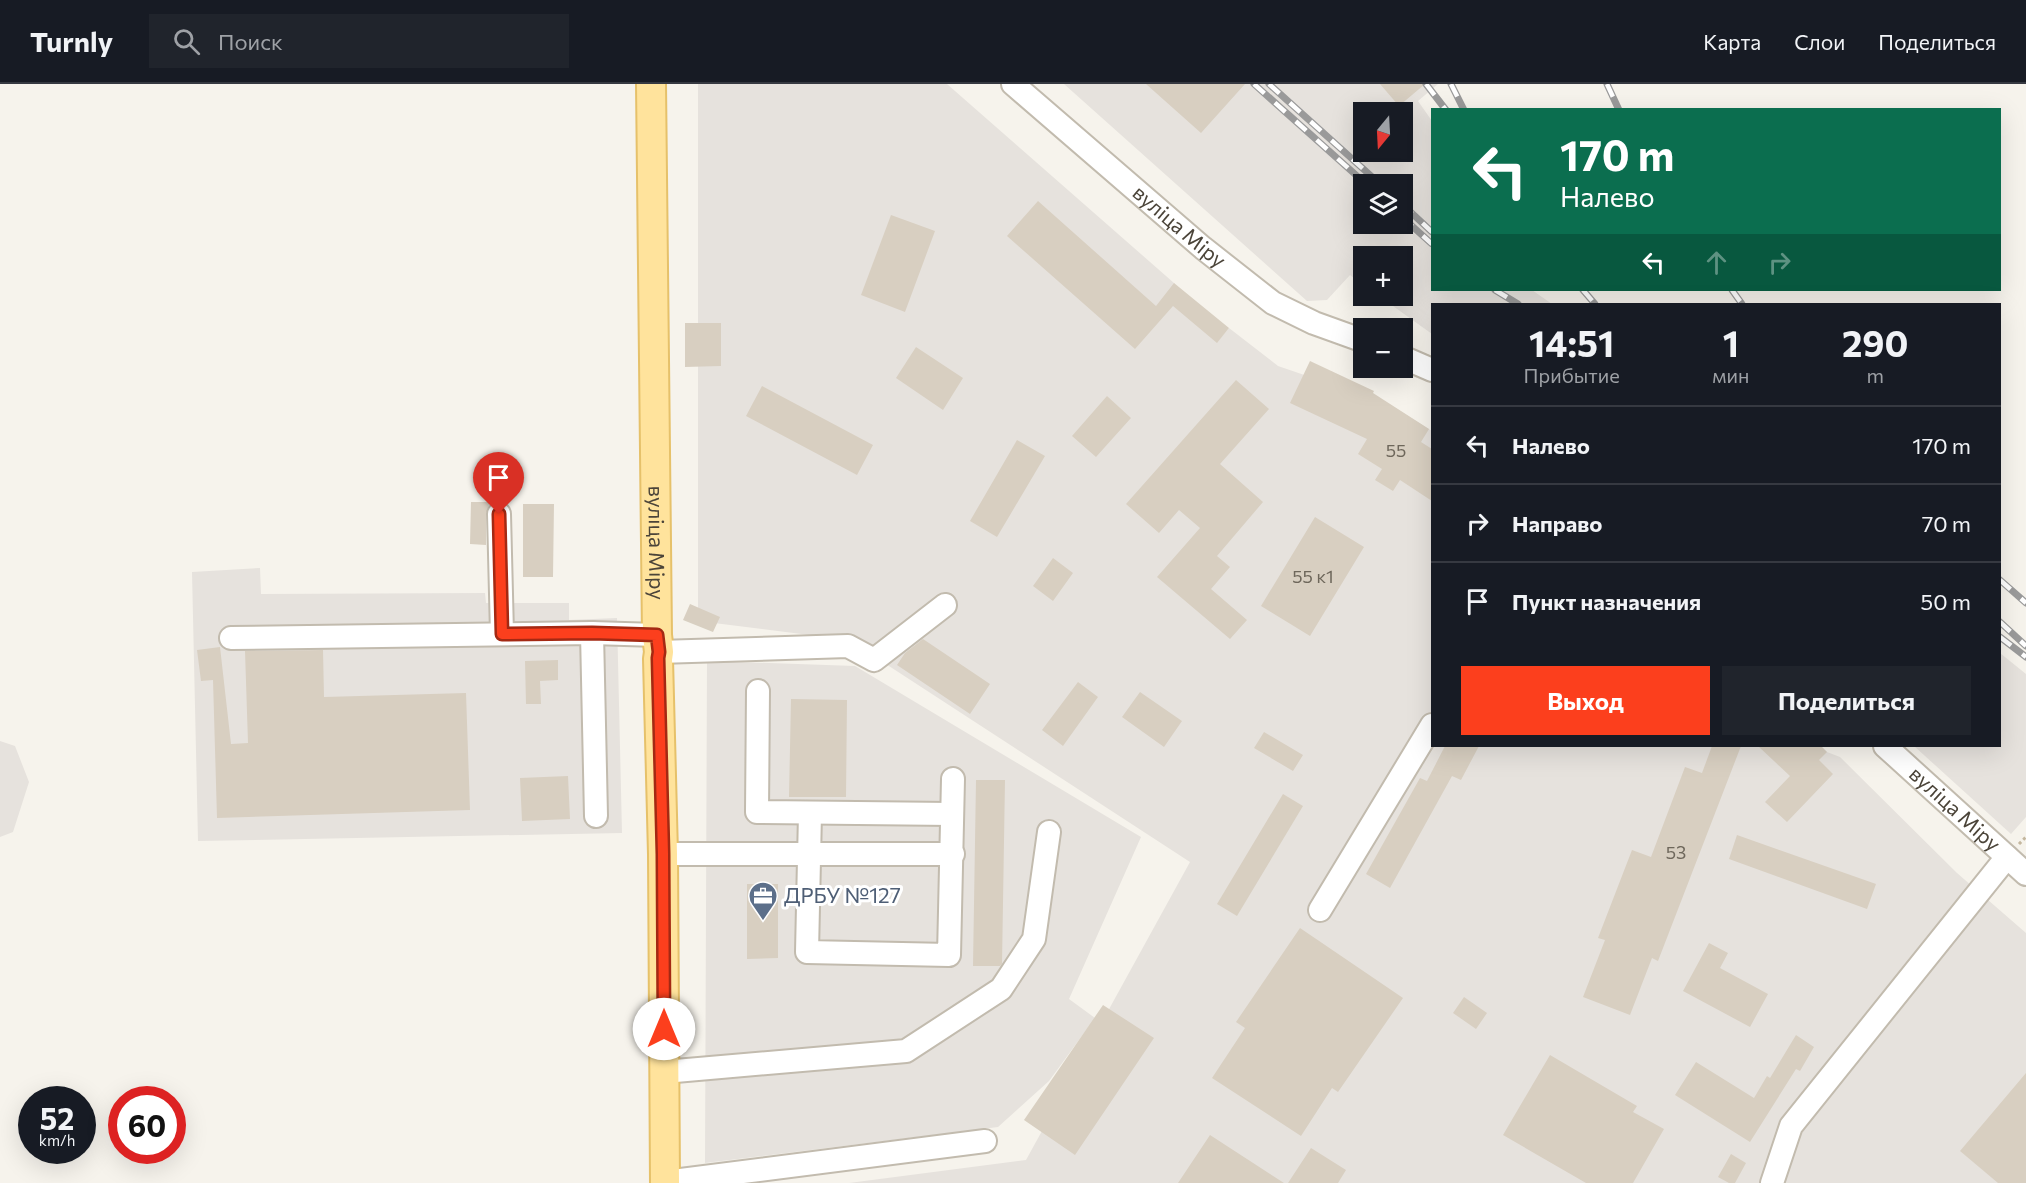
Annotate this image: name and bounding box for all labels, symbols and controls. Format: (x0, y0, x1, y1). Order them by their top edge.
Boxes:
search box (149, 14, 569, 68)
text: Turnly (30, 24, 113, 58)
icon: search (170, 25, 203, 58)
text: Поиск (218, 28, 283, 55)
text: Карта (1703, 29, 1761, 54)
text: Слои (1794, 29, 1845, 54)
text: Поделиться (1878, 29, 1996, 54)
north arrow (1353, 102, 1413, 162)
map controls (1353, 102, 1413, 378)
text: 170 m (1560, 128, 1674, 180)
icon: left (1461, 132, 1539, 210)
button: layers (1353, 174, 1413, 234)
street label: вуліца Міру (1128, 179, 1232, 272)
text: Налево (1560, 180, 1655, 213)
button: + (1353, 246, 1413, 306)
icon: left (1637, 246, 1670, 279)
icon: ahead (1700, 246, 1733, 279)
icon: right (1763, 246, 1796, 279)
button: − (1353, 318, 1413, 378)
text: 14:51 (1529, 320, 1614, 364)
text: 1 (1723, 320, 1739, 364)
text: 290 (1842, 320, 1908, 364)
text: Прибытие (1524, 363, 1620, 387)
text: мин (1712, 363, 1749, 387)
text: m (1866, 363, 1884, 387)
icon: left (1461, 429, 1494, 462)
text: Налево (1512, 432, 1590, 459)
text: 170 m (1912, 432, 1971, 459)
house number: 55 (1386, 439, 1406, 461)
pin (473, 452, 524, 514)
icon: arrive (482, 461, 515, 494)
street label: вуліца Міру (644, 486, 671, 600)
icon: right (1461, 507, 1494, 540)
text: Направо (1512, 510, 1602, 537)
text: 70 m (1922, 510, 1971, 537)
house number: 55 к1 (1292, 565, 1334, 587)
icon: arrive (1461, 585, 1494, 618)
text: Пункт назначения (1512, 588, 1701, 615)
text: 50 m (1921, 588, 1971, 615)
button: Выход (1461, 666, 1710, 735)
button: Поделиться (1722, 666, 1971, 735)
street label: вуліца Міру (1905, 760, 2006, 856)
house number: 53 (1666, 841, 1686, 863)
office icon: ДРБУ №127 (747, 880, 779, 922)
place label: ДРБУ №127 (784, 882, 901, 907)
position arrow (632, 997, 696, 1061)
speed limit sign: 60 (108, 1086, 186, 1164)
text: 52 (40, 1099, 74, 1136)
text: km/h (39, 1131, 75, 1149)

